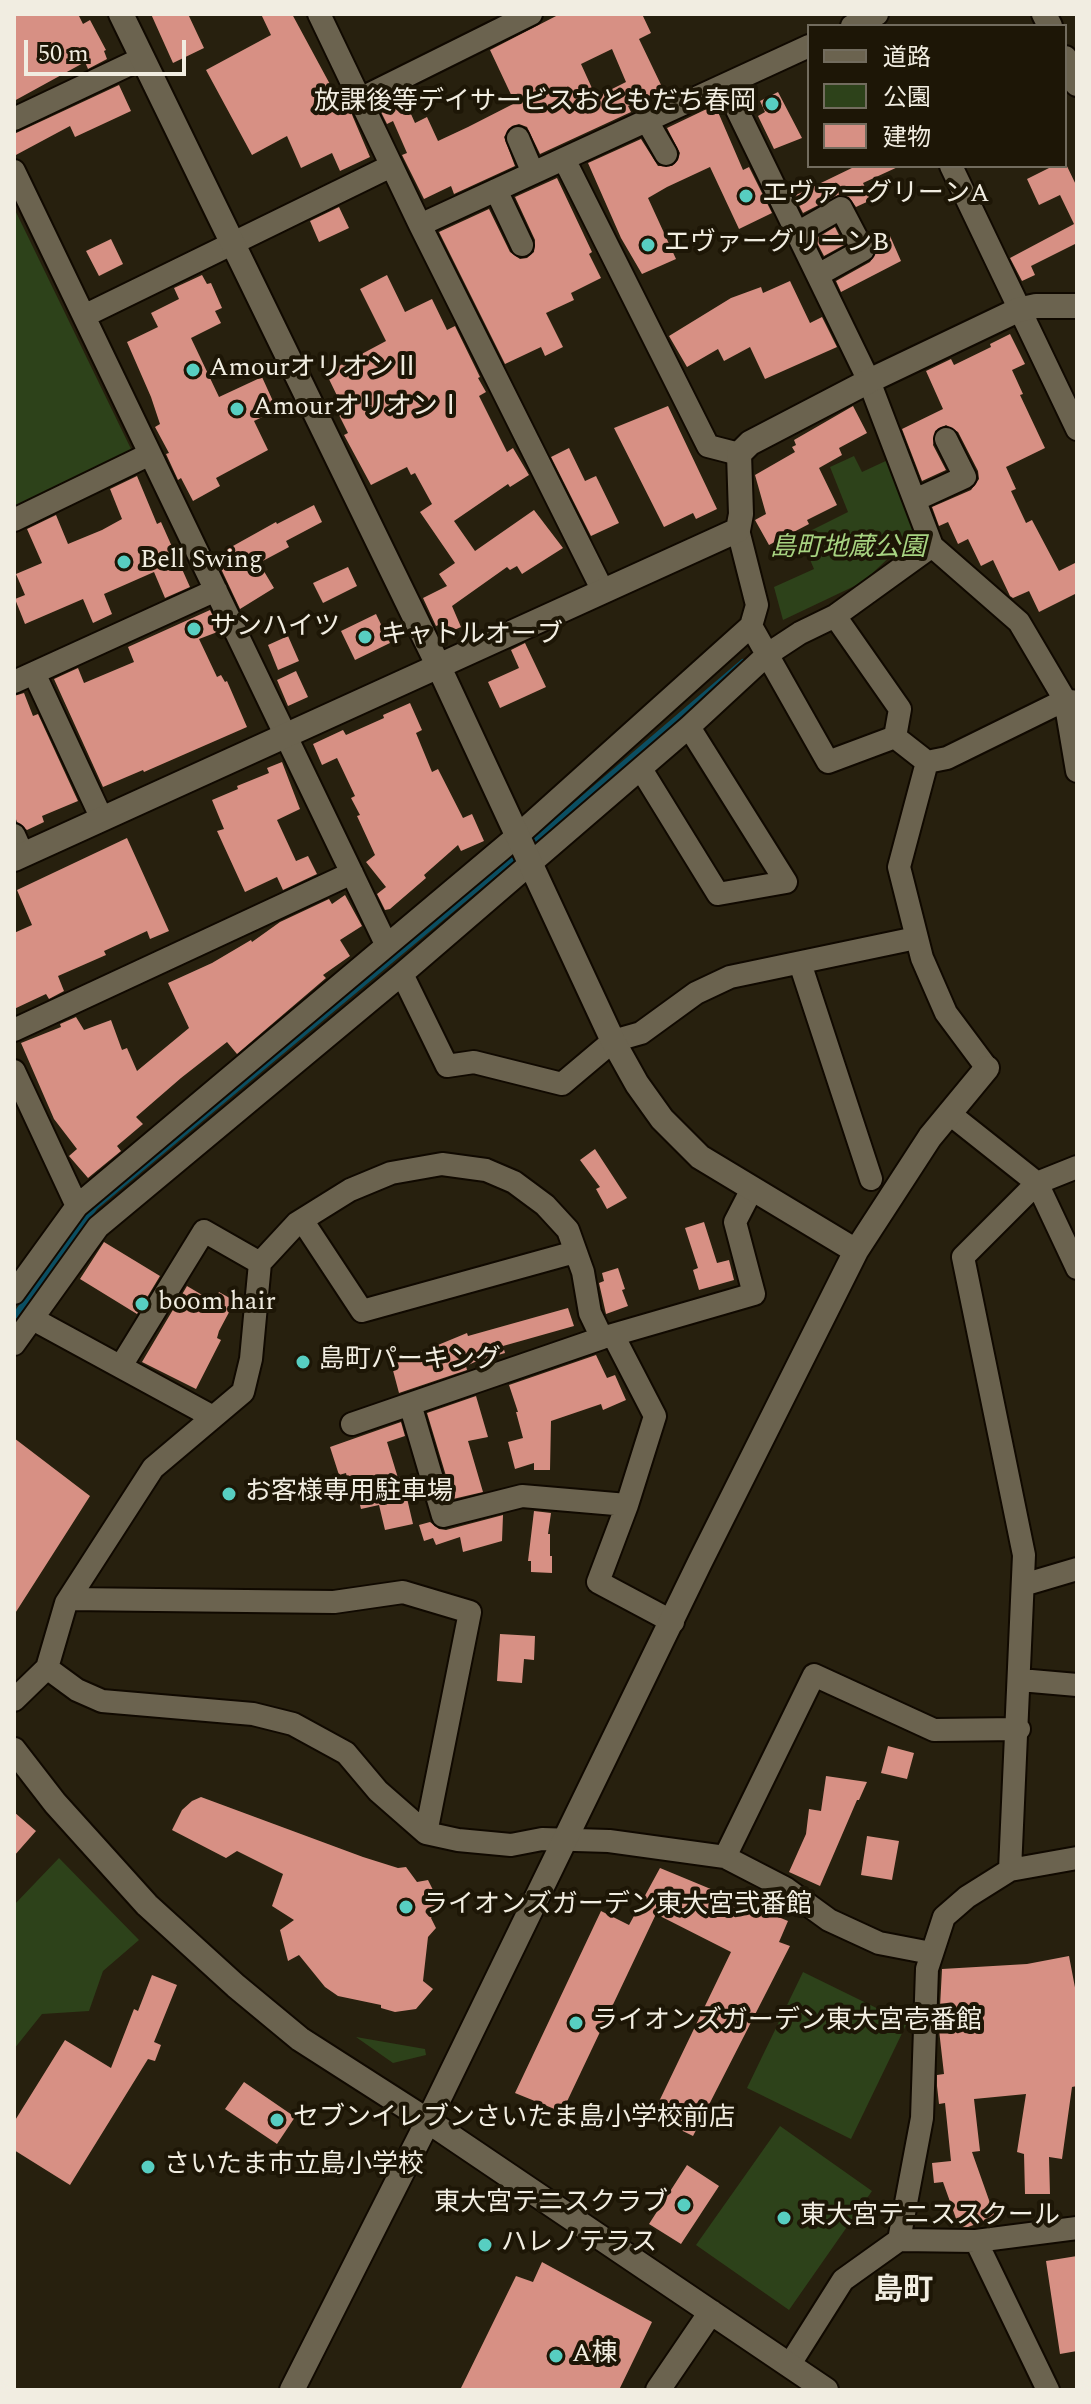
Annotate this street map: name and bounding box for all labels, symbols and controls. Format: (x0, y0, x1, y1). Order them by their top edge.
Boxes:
scale bar (28, 24, 190, 74)
legend (807, 24, 1067, 168)
text: 50 m (38, 36, 89, 72)
text: 道路 (883, 40, 931, 76)
text: 公園 (883, 80, 931, 116)
place label: 放課後等デイサービスおともだち春岡 (314, 88, 756, 120)
marker: 放課後等デイサービスおともだち春岡 (763, 95, 781, 113)
text: 建物 (883, 120, 931, 156)
place label: エヴァーグリーンA (762, 180, 989, 212)
marker: エヴァーグリーンA (737, 187, 755, 205)
place label: エヴァーグリーンB (664, 229, 889, 261)
marker: エヴァーグリーンB (639, 236, 657, 254)
place label: AmourオリオンⅡ (209, 354, 420, 386)
marker: AmourオリオンⅡ (184, 361, 202, 379)
place label: AmourオリオンⅠ (253, 393, 464, 425)
marker: AmourオリオンⅠ (228, 400, 246, 418)
park label: 島町地蔵公園 (770, 534, 926, 566)
place label: Bell Swing (140, 546, 263, 578)
marker: Bell Swing (115, 553, 133, 571)
place label: サンハイツ (210, 613, 340, 645)
marker: サンハイツ (185, 620, 203, 638)
place label: キャトルオーブ (381, 621, 563, 653)
marker: キャトルオーブ (356, 628, 374, 646)
place label: boom hair (158, 1288, 276, 1320)
marker: boom hair (133, 1295, 151, 1313)
place label: 島町パーキング (319, 1346, 501, 1378)
marker: 島町パーキング (294, 1353, 312, 1371)
place label: お客様専用駐車場 (245, 1478, 453, 1510)
marker: お客様専用駐車場 (220, 1485, 238, 1503)
place label: ライオンズガーデン東大宮弐番館 (422, 1891, 812, 1923)
marker: ライオンズガーデン東大宮弐番館 (397, 1898, 415, 1916)
place label: ライオンズガーデン東大宮壱番館 (592, 2007, 982, 2039)
marker: ライオンズガーデン東大宮壱番館 (567, 2014, 585, 2032)
place label: セブンイレブンさいたま島小学校前店 (293, 2104, 735, 2136)
marker: セブンイレブンさいたま島小学校前店 (268, 2111, 286, 2129)
place label: さいたま市立島小学校 (164, 2151, 424, 2183)
marker: さいたま市立島小学校 (139, 2158, 157, 2176)
place label: 東大宮テニスクラブ (434, 2189, 668, 2221)
marker: 東大宮テニスクラブ (675, 2196, 693, 2214)
place label: 東大宮テニススクール (800, 2202, 1060, 2234)
marker: 東大宮テニススクール (775, 2209, 793, 2227)
place label: ハレノテラス (501, 2229, 657, 2261)
marker: ハレノテラス (476, 2236, 494, 2254)
district label: 島町 (873, 2275, 933, 2311)
place label: A棟 (572, 2340, 617, 2372)
marker: A棟 (547, 2347, 565, 2365)

